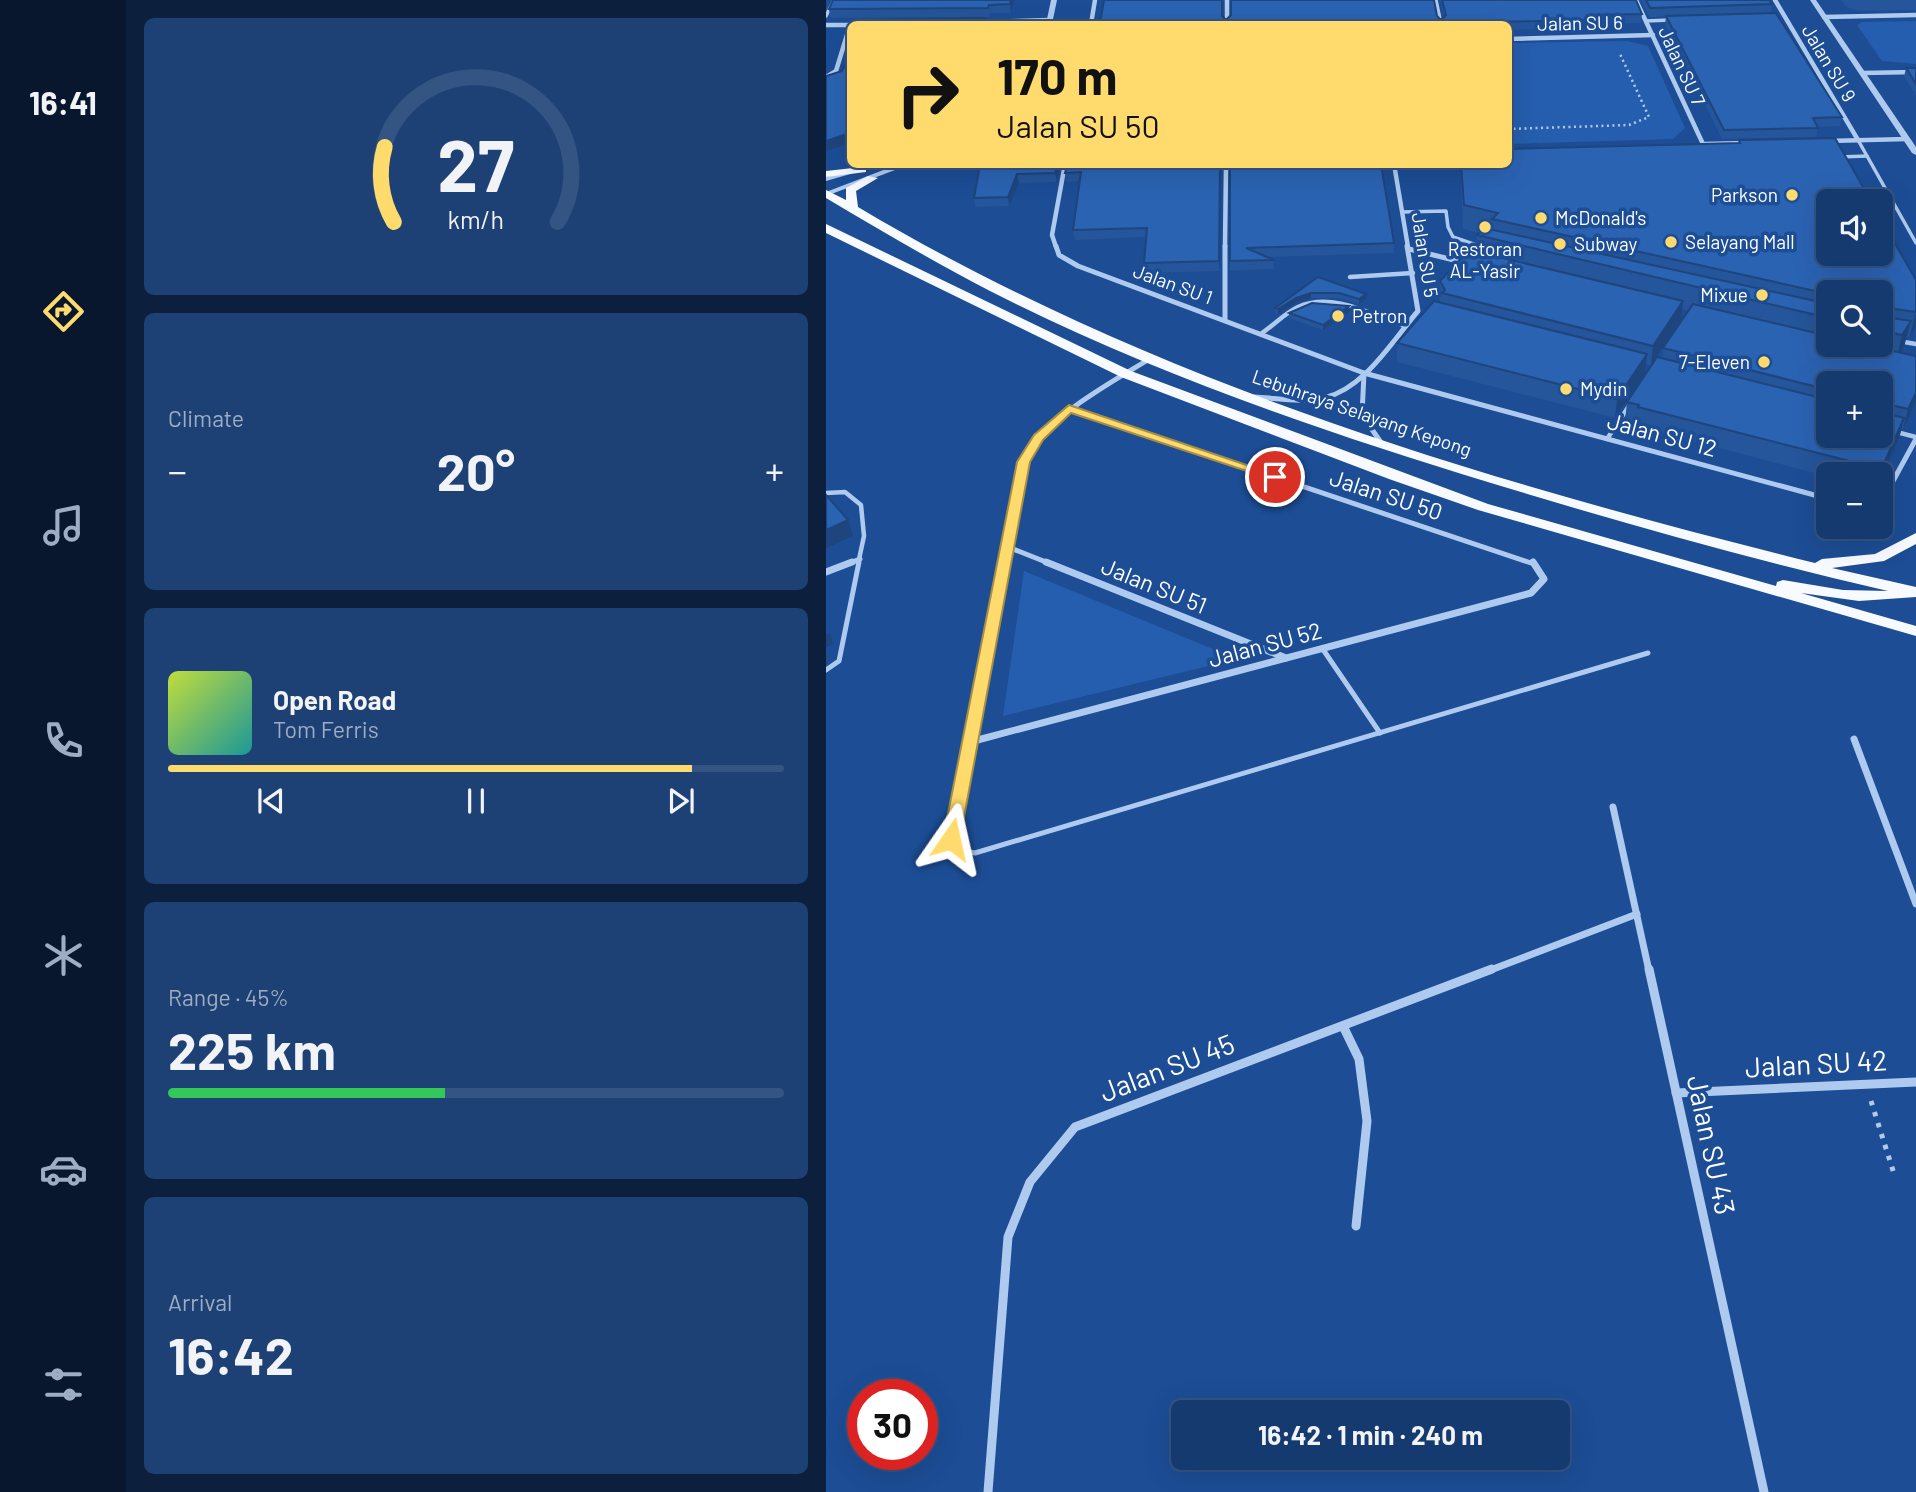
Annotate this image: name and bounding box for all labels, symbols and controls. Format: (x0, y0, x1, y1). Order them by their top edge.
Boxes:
street label: Jalan SU 6 (1537, 10, 1623, 35)
street label: Jalan SU 9 (1797, 20, 1861, 105)
street label: Jalan SU 7 (1654, 22, 1711, 109)
text: 170 m (997, 46, 1117, 105)
icon: right (882, 49, 973, 140)
text: 16:41 (29, 83, 97, 121)
text: Jalan SU 50 (997, 106, 1160, 144)
text: 27 (438, 120, 514, 208)
place label: Parkson (1711, 183, 1778, 206)
marker: Parkson (1784, 187, 1800, 203)
map controls (1816, 189, 1893, 539)
button: sound (1816, 189, 1893, 266)
text: km/h (448, 204, 504, 234)
place label: McDonald's (1555, 206, 1646, 229)
marker: McDonald's (1533, 210, 1549, 226)
street label: Jalan SU 5 (1407, 211, 1444, 299)
marker: Restoran AL-Yasir (1477, 219, 1493, 235)
place label: Selayang Mall (1685, 230, 1795, 253)
place label: Subway (1574, 232, 1638, 255)
marker: Selayang Mall (1663, 234, 1679, 250)
marker: Subway (1552, 236, 1568, 252)
place label: Restoran AL-Yasir (1448, 237, 1522, 282)
street label: Jalan SU 1 (1130, 259, 1216, 308)
button: search (1816, 280, 1893, 357)
place label: Mixue (1700, 283, 1748, 306)
icon: directions (39, 287, 88, 336)
marker: Mixue (1754, 287, 1770, 303)
place label: Petron (1352, 304, 1407, 327)
marker: Petron (1330, 308, 1346, 324)
place label: 7-Eleven (1679, 350, 1750, 373)
marker: 7-Eleven (1756, 354, 1772, 370)
street label: Lebuhraya Selayang Kepong (1249, 364, 1475, 461)
button: + (1816, 371, 1893, 448)
place label: Mydin (1580, 377, 1627, 400)
marker: Mydin (1558, 381, 1574, 397)
text: Climate (168, 404, 244, 432)
street label: Jalan SU 12 (1604, 406, 1720, 462)
text: 20° (437, 439, 515, 501)
text: − (168, 447, 187, 493)
text: + (765, 447, 784, 493)
pin (1245, 447, 1305, 507)
icon: arrive (1256, 458, 1294, 496)
button: − (1816, 462, 1893, 539)
street label: Jalan SU 50 (1326, 463, 1446, 525)
icon: music (39, 501, 88, 550)
street label: Jalan SU 51 (1098, 551, 1211, 619)
street label: Jalan SU 52 (1205, 615, 1324, 673)
text: Open Road (273, 684, 396, 715)
text: Tom Ferris (273, 715, 379, 743)
icon: phone (39, 716, 88, 765)
icon: previous (252, 782, 290, 820)
icon: pause (457, 782, 495, 820)
icon: next (662, 782, 700, 820)
position arrow (914, 802, 988, 876)
icon: climate (39, 931, 88, 980)
text: Range · 45% (168, 983, 289, 1011)
text: 225 km (168, 1018, 336, 1080)
street label: Jalan SU 45 (1094, 1026, 1239, 1108)
street label: Jalan SU 42 (1744, 1042, 1888, 1084)
street label: Jalan SU 43 (1681, 1072, 1743, 1218)
icon: car (39, 1145, 88, 1194)
text: Arrival (168, 1288, 232, 1316)
text: 16:42 (168, 1323, 294, 1385)
icon: filters (39, 1360, 88, 1409)
speed limit sign: 30 (847, 1379, 938, 1470)
text: 16:42 · 1 min · 240 m (1258, 1419, 1483, 1450)

